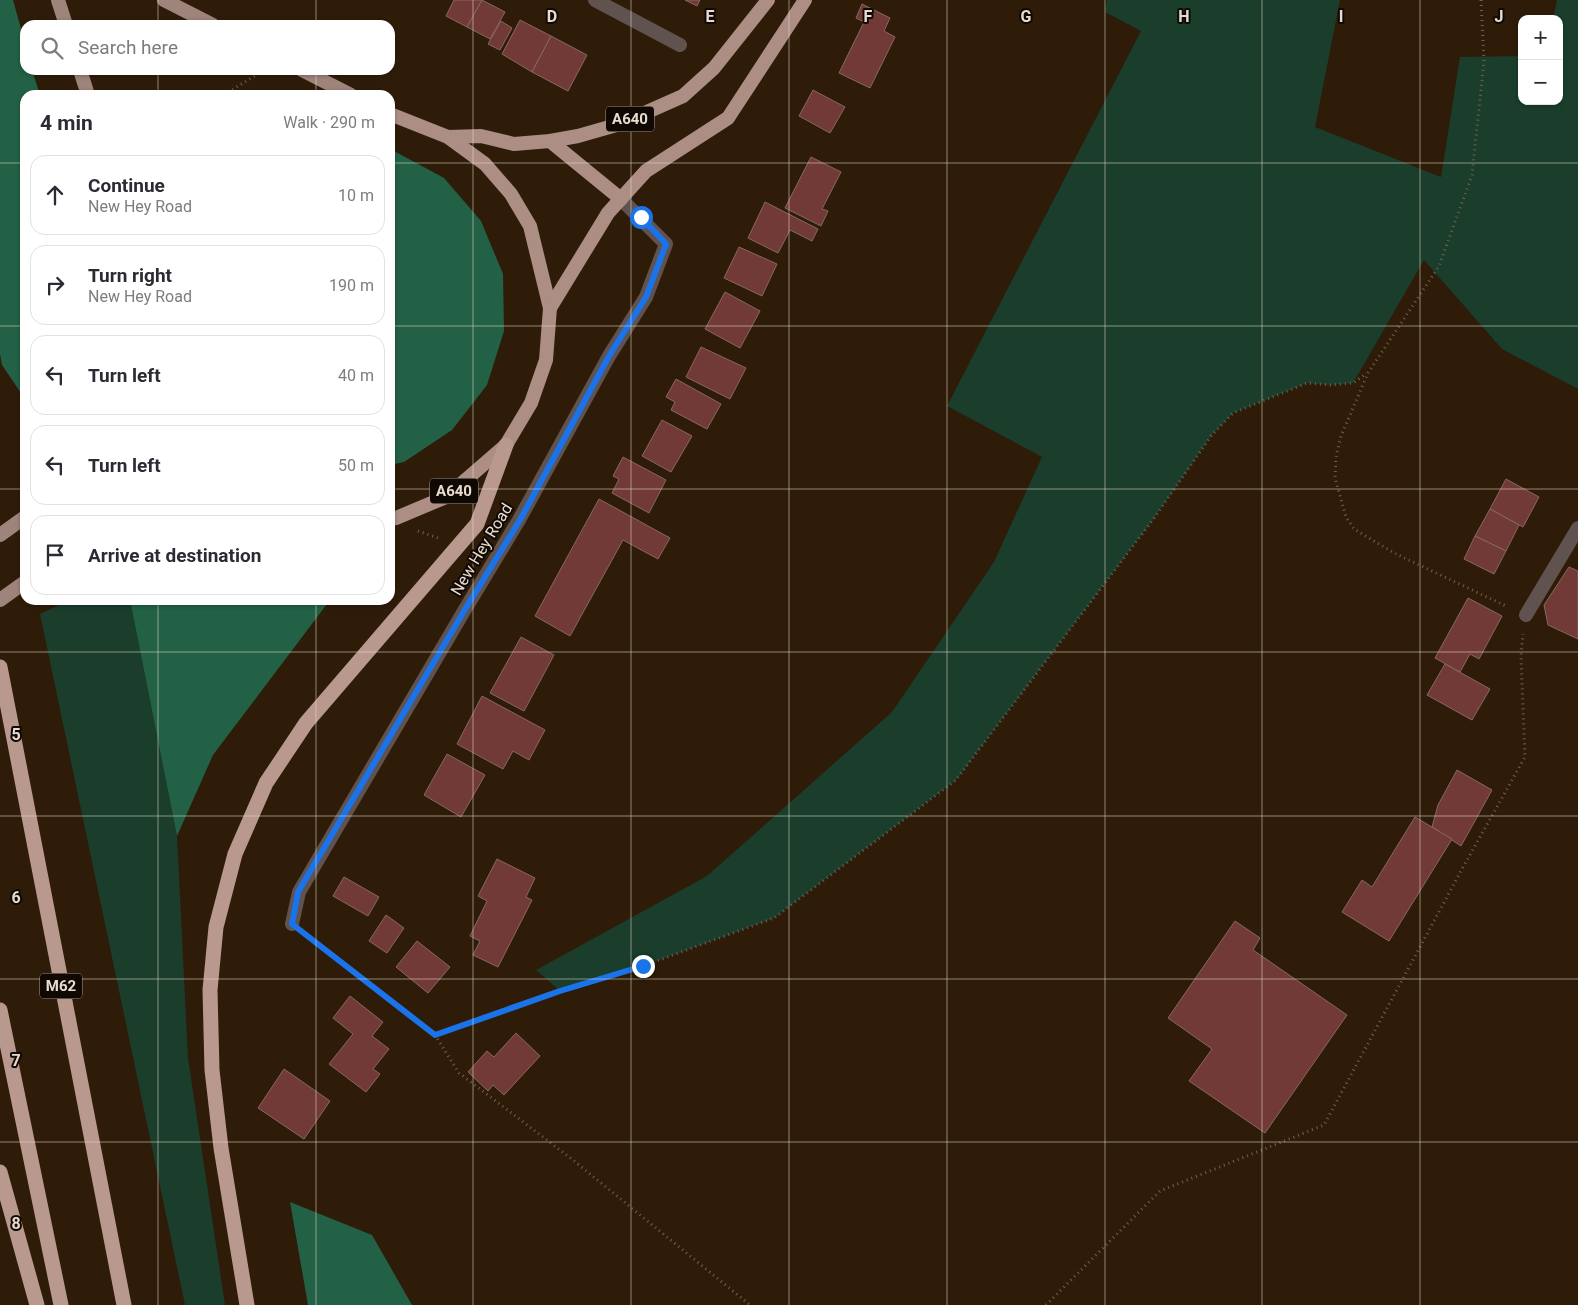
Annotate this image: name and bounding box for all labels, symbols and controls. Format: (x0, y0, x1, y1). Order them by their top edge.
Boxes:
text: D (547, 7, 557, 26)
text: E (706, 7, 715, 26)
text: F (864, 7, 873, 26)
text: G (1021, 7, 1032, 26)
text: H (1178, 7, 1190, 26)
text: I (1339, 7, 1343, 26)
text: J (1495, 7, 1503, 26)
map controls (1518, 15, 1563, 105)
button: + (1518, 15, 1563, 60)
search box (20, 20, 395, 75)
icon: search (38, 34, 66, 62)
text: Search here (78, 36, 178, 59)
button: − (1518, 60, 1563, 105)
road number: A640 (606, 106, 654, 132)
text: 4 min (40, 111, 93, 135)
text: Walk · 290 m (283, 113, 375, 132)
text: Continue (88, 174, 165, 197)
icon: ahead (41, 181, 69, 209)
text: 10 m (338, 186, 374, 205)
text: New Hey Road (88, 197, 192, 216)
route start (630, 206, 653, 229)
text: Turn right (88, 264, 172, 287)
icon: right (41, 271, 69, 299)
text: 190 m (329, 276, 374, 295)
text: New Hey Road (88, 287, 192, 306)
icon: left (41, 361, 69, 389)
text: Turn left (88, 364, 161, 387)
text: 40 m (338, 366, 374, 385)
icon: left (41, 451, 69, 479)
text: Turn left (88, 454, 161, 477)
text: 50 m (338, 456, 374, 475)
road number: A640 (430, 478, 478, 504)
street label: New Hey Road (447, 500, 516, 599)
icon: arrive (41, 541, 69, 569)
text: Arrive at destination (88, 544, 261, 567)
text: 5 (11, 725, 21, 744)
text: 6 (11, 888, 21, 907)
route end (632, 955, 655, 978)
road number: M62 (40, 974, 82, 998)
text: 7 (11, 1051, 21, 1070)
text: 8 (11, 1214, 21, 1233)

